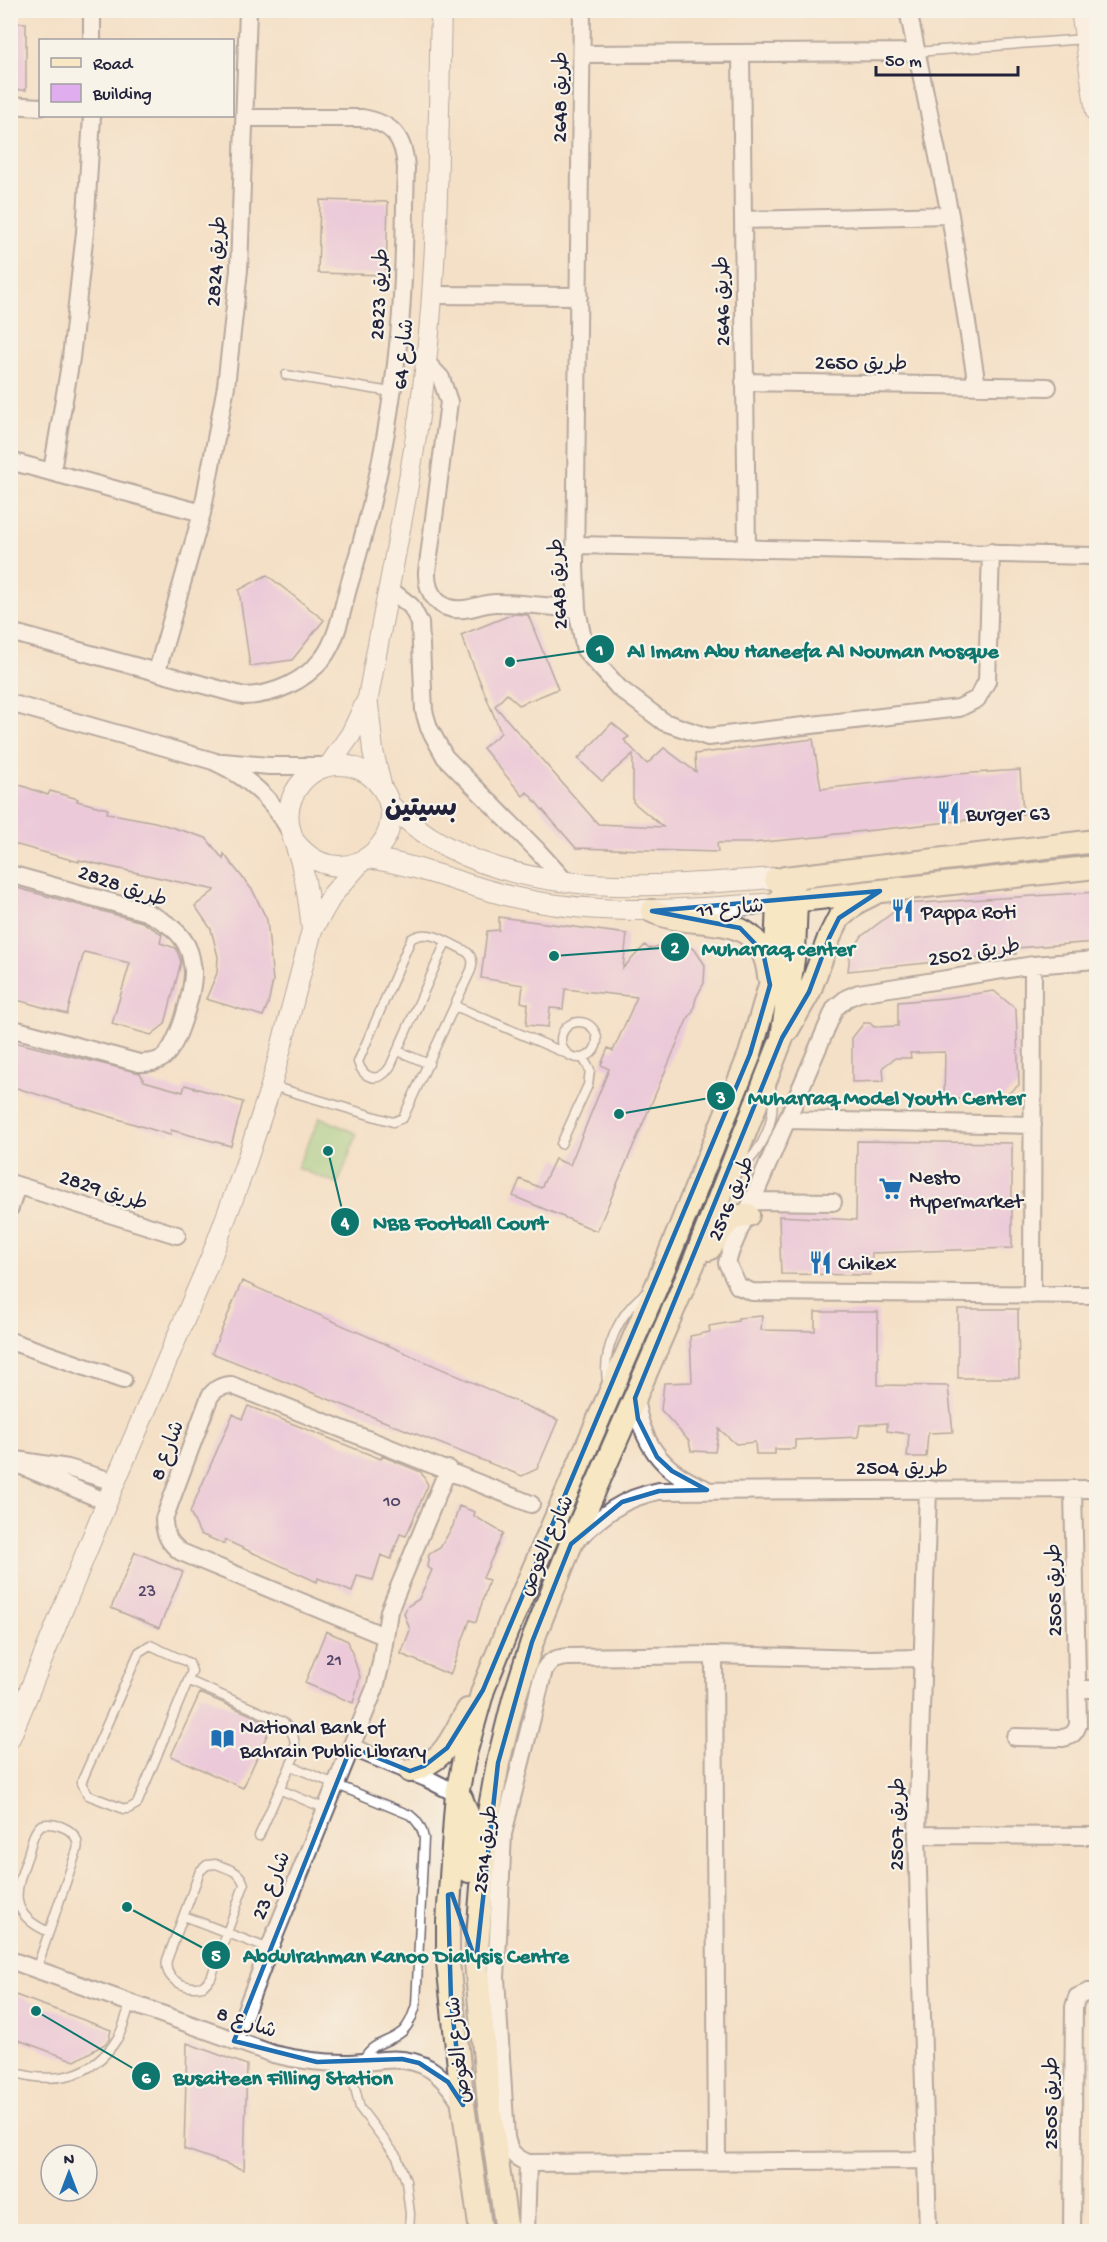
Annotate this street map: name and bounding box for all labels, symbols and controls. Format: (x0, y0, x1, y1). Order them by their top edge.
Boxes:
legend (39, 39, 234, 117)
scale bar (876, 39, 1018, 77)
street label: طريق 2648 (549, 51, 576, 143)
text: 50 m (885, 52, 922, 73)
text: Road (93, 55, 134, 76)
text: Building (92, 85, 152, 106)
street label: طريق 2824 (203, 215, 234, 308)
street label: طريق 2823 (367, 248, 396, 341)
street label: طريق 2646 (711, 255, 738, 346)
street label: شارع 64 (389, 318, 422, 391)
street label: طريق 2650 (814, 352, 908, 379)
street label: طريق 2648 (546, 537, 575, 630)
callout: Al Imam Abu Haneefa Al Nouman Mosque (585, 629, 1011, 669)
text: Al Imam Abu Haneefa Al Nouman Mosque (626, 640, 999, 666)
text: 1 (595, 641, 604, 662)
district label: بسيتين (385, 794, 457, 826)
restaurant icon: Burger 63 (935, 800, 961, 826)
place label: Burger 63 (965, 804, 1051, 829)
street label: طريق 2828 (74, 861, 170, 915)
street label: شارع 11 (695, 895, 765, 926)
restaurant icon: Pappa Roti (890, 898, 916, 924)
place label: Pappa Roti (920, 902, 1017, 927)
callout: Muharraq center (660, 927, 867, 967)
street label: طريق 2502 (927, 935, 1022, 974)
text: Muharraq center (701, 938, 857, 964)
text: 2 (671, 939, 680, 960)
callout: Muharraq Model Youth Center (706, 1076, 1037, 1116)
text: Muharraq Model Youth Center (748, 1087, 1026, 1113)
text: 3 (715, 1089, 726, 1110)
street label: طريق 2516 (704, 1153, 762, 1245)
street label: طريق 2829 (55, 1166, 150, 1218)
place label: Nesto Hypermarket (909, 1167, 1025, 1216)
supermarket icon: Nesto Hypermarket (878, 1175, 904, 1201)
callout: NBB Football Court (330, 1202, 559, 1242)
text: NBB Football Court (373, 1212, 549, 1238)
text: 4 (340, 1214, 350, 1235)
restaurant icon: Chikex (807, 1249, 833, 1275)
place label: Chikex (838, 1253, 896, 1278)
street label: شارع 8 (146, 1418, 192, 1485)
street label: طريق 2504 (856, 1458, 948, 1483)
house number: 10 (382, 1492, 401, 1513)
street label: شارع الغوص (515, 1492, 581, 1601)
street label: طريق 2505 (1043, 1543, 1070, 1637)
house number: 23 (138, 1582, 156, 1603)
house number: 21 (326, 1651, 342, 1672)
place label: National Bank of Bahrain Public Library (239, 1717, 426, 1766)
library icon: National Bank of Bahrain Public Library (209, 1725, 235, 1751)
street label: طريق 2507 (886, 1777, 913, 1871)
street label: طريق 2514 (470, 1804, 505, 1895)
street label: شارع 23 (248, 1848, 298, 1924)
callout: Abdulrahman Kanoo Dialysis Centre (201, 1935, 580, 1975)
text: Abdulrahman Kanoo Dialysis Centre (242, 1945, 570, 1971)
text: 5 (211, 1947, 221, 1968)
street label: شارع الغوص (442, 1995, 479, 2104)
street label: شارع 8 (213, 2003, 279, 2046)
callout: Busaiteen Filling Station (131, 2056, 405, 2096)
street label: طريق 2505 (1041, 2056, 1066, 2150)
text: Busaiteen Filling Station (172, 2067, 393, 2093)
text: 6 (141, 2069, 151, 2090)
north arrow (39, 2143, 99, 2203)
text: N (64, 2152, 75, 2171)

